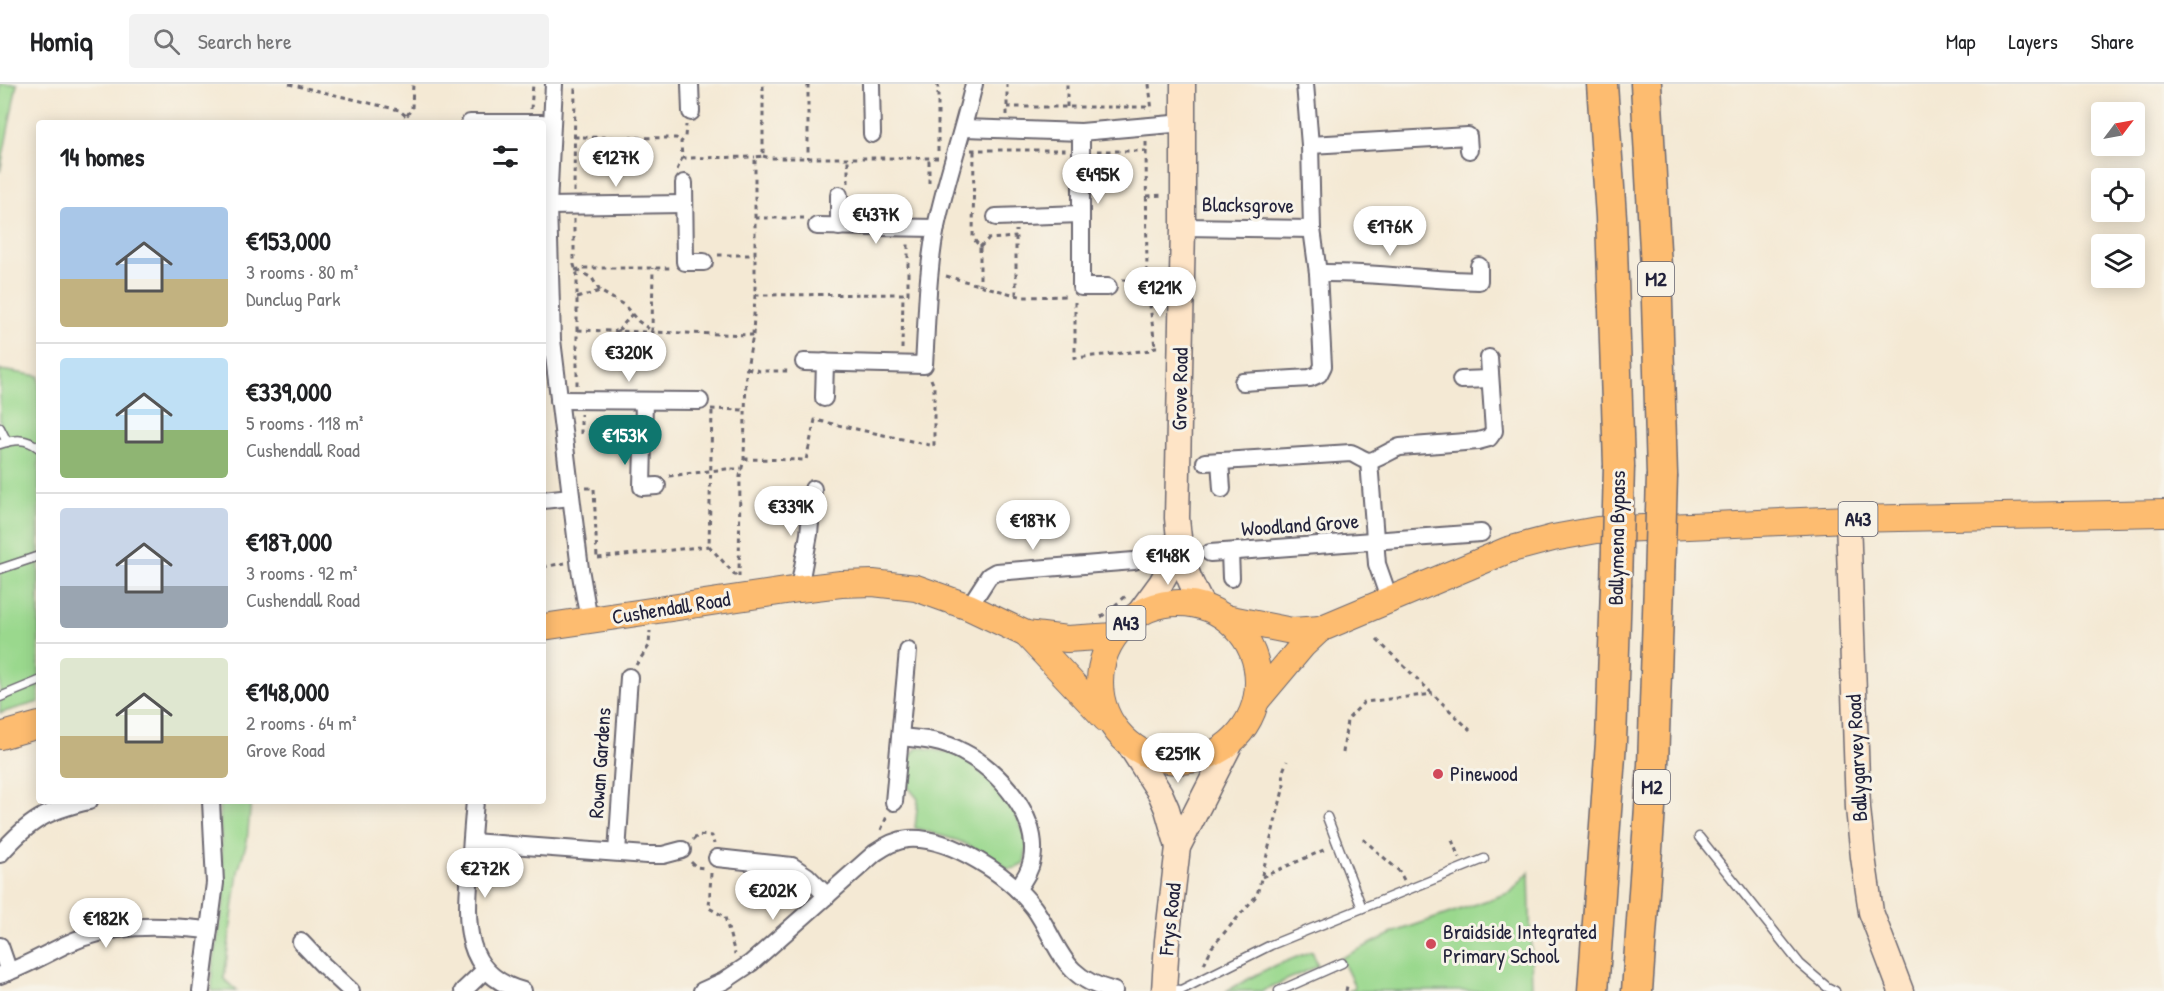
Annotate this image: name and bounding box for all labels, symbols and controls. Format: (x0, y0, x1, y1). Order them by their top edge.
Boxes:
search box (129, 14, 549, 68)
text: Homiq (30, 22, 93, 60)
icon: search (150, 25, 183, 58)
text: Search here (198, 26, 292, 56)
text: Map (1946, 27, 1975, 56)
text: Layers (2008, 27, 2058, 56)
text: Share (2091, 27, 2134, 56)
north arrow (2091, 102, 2145, 156)
map controls (2091, 102, 2145, 288)
pin: €127K (574, 137, 658, 188)
text: 14 homes (60, 139, 145, 174)
icon: filters (489, 140, 522, 173)
text: €127K (593, 143, 639, 170)
pin: €495K (1056, 154, 1140, 205)
text: €495K (1076, 160, 1120, 187)
button: locate (2091, 168, 2145, 222)
street label: Blacksgrove (1202, 189, 1294, 220)
pin: €437K (834, 194, 918, 245)
text: €437K (853, 200, 899, 227)
pin: €176K (1348, 206, 1432, 257)
text: €176K (1367, 212, 1413, 239)
text: €153,000 (246, 223, 331, 258)
icon: home (108, 231, 180, 303)
button: layers (2091, 234, 2145, 288)
text: 3 rooms · 80 m² (246, 258, 358, 285)
road number: M2 (1638, 262, 1674, 296)
pin: €121K (1118, 267, 1202, 318)
text: €121K (1138, 273, 1182, 300)
text: Dunclug Park (246, 285, 341, 312)
pin: €320K (587, 332, 671, 383)
text: €320K (605, 338, 653, 365)
street label: Grove Road (1164, 347, 1195, 431)
text: €339,000 (246, 374, 332, 409)
icon: home (108, 382, 180, 454)
text: 5 rooms · 118 m² (246, 409, 363, 436)
pin: €153K (583, 415, 667, 466)
text: €153K (603, 421, 647, 448)
text: Cushendall Road (246, 436, 360, 463)
street label: Ballymena Bypass (1601, 470, 1632, 606)
pin: €339K (749, 486, 833, 537)
text: €339K (768, 492, 814, 519)
pin: €187K (991, 500, 1075, 551)
road number: A43 (1838, 502, 1878, 536)
text: €187K (1010, 506, 1056, 533)
street label: Woodland Grove (1240, 506, 1360, 543)
text: €187,000 (246, 524, 332, 559)
icon: home (108, 532, 180, 604)
pin: €148K (1126, 535, 1210, 586)
text: €148K (1146, 541, 1190, 568)
text: 3 rooms · 92 m² (246, 559, 357, 586)
street label: Cushendall Road (610, 584, 732, 631)
text: Cushendall Road (246, 586, 360, 613)
road number: A43 (1106, 606, 1146, 640)
text: €148,000 (246, 674, 329, 709)
icon: home (108, 682, 180, 754)
street label: Ballygarvey Road (1839, 694, 1874, 822)
street label: Rowan Gardens (581, 707, 618, 819)
text: 2 rooms · 64 m² (246, 709, 357, 736)
pin: €251K (1136, 733, 1220, 784)
text: Grove Road (246, 736, 325, 763)
text: €251K (1155, 739, 1201, 766)
place label: Pinewood (1450, 759, 1518, 788)
marker: Pinewood (1431, 767, 1445, 781)
road number: M2 (1634, 770, 1670, 804)
pin: €272K (443, 848, 527, 899)
text: €272K (461, 854, 509, 881)
pin: €202K (731, 870, 815, 921)
text: €202K (749, 876, 797, 903)
street label: Frys Road (1151, 882, 1188, 957)
pin: €182K (64, 898, 148, 949)
text: €182K (83, 904, 129, 931)
place label: Braidside Integrated Primary School (1443, 917, 1596, 970)
marker: Braidside Integrated Primary School (1424, 937, 1438, 951)

